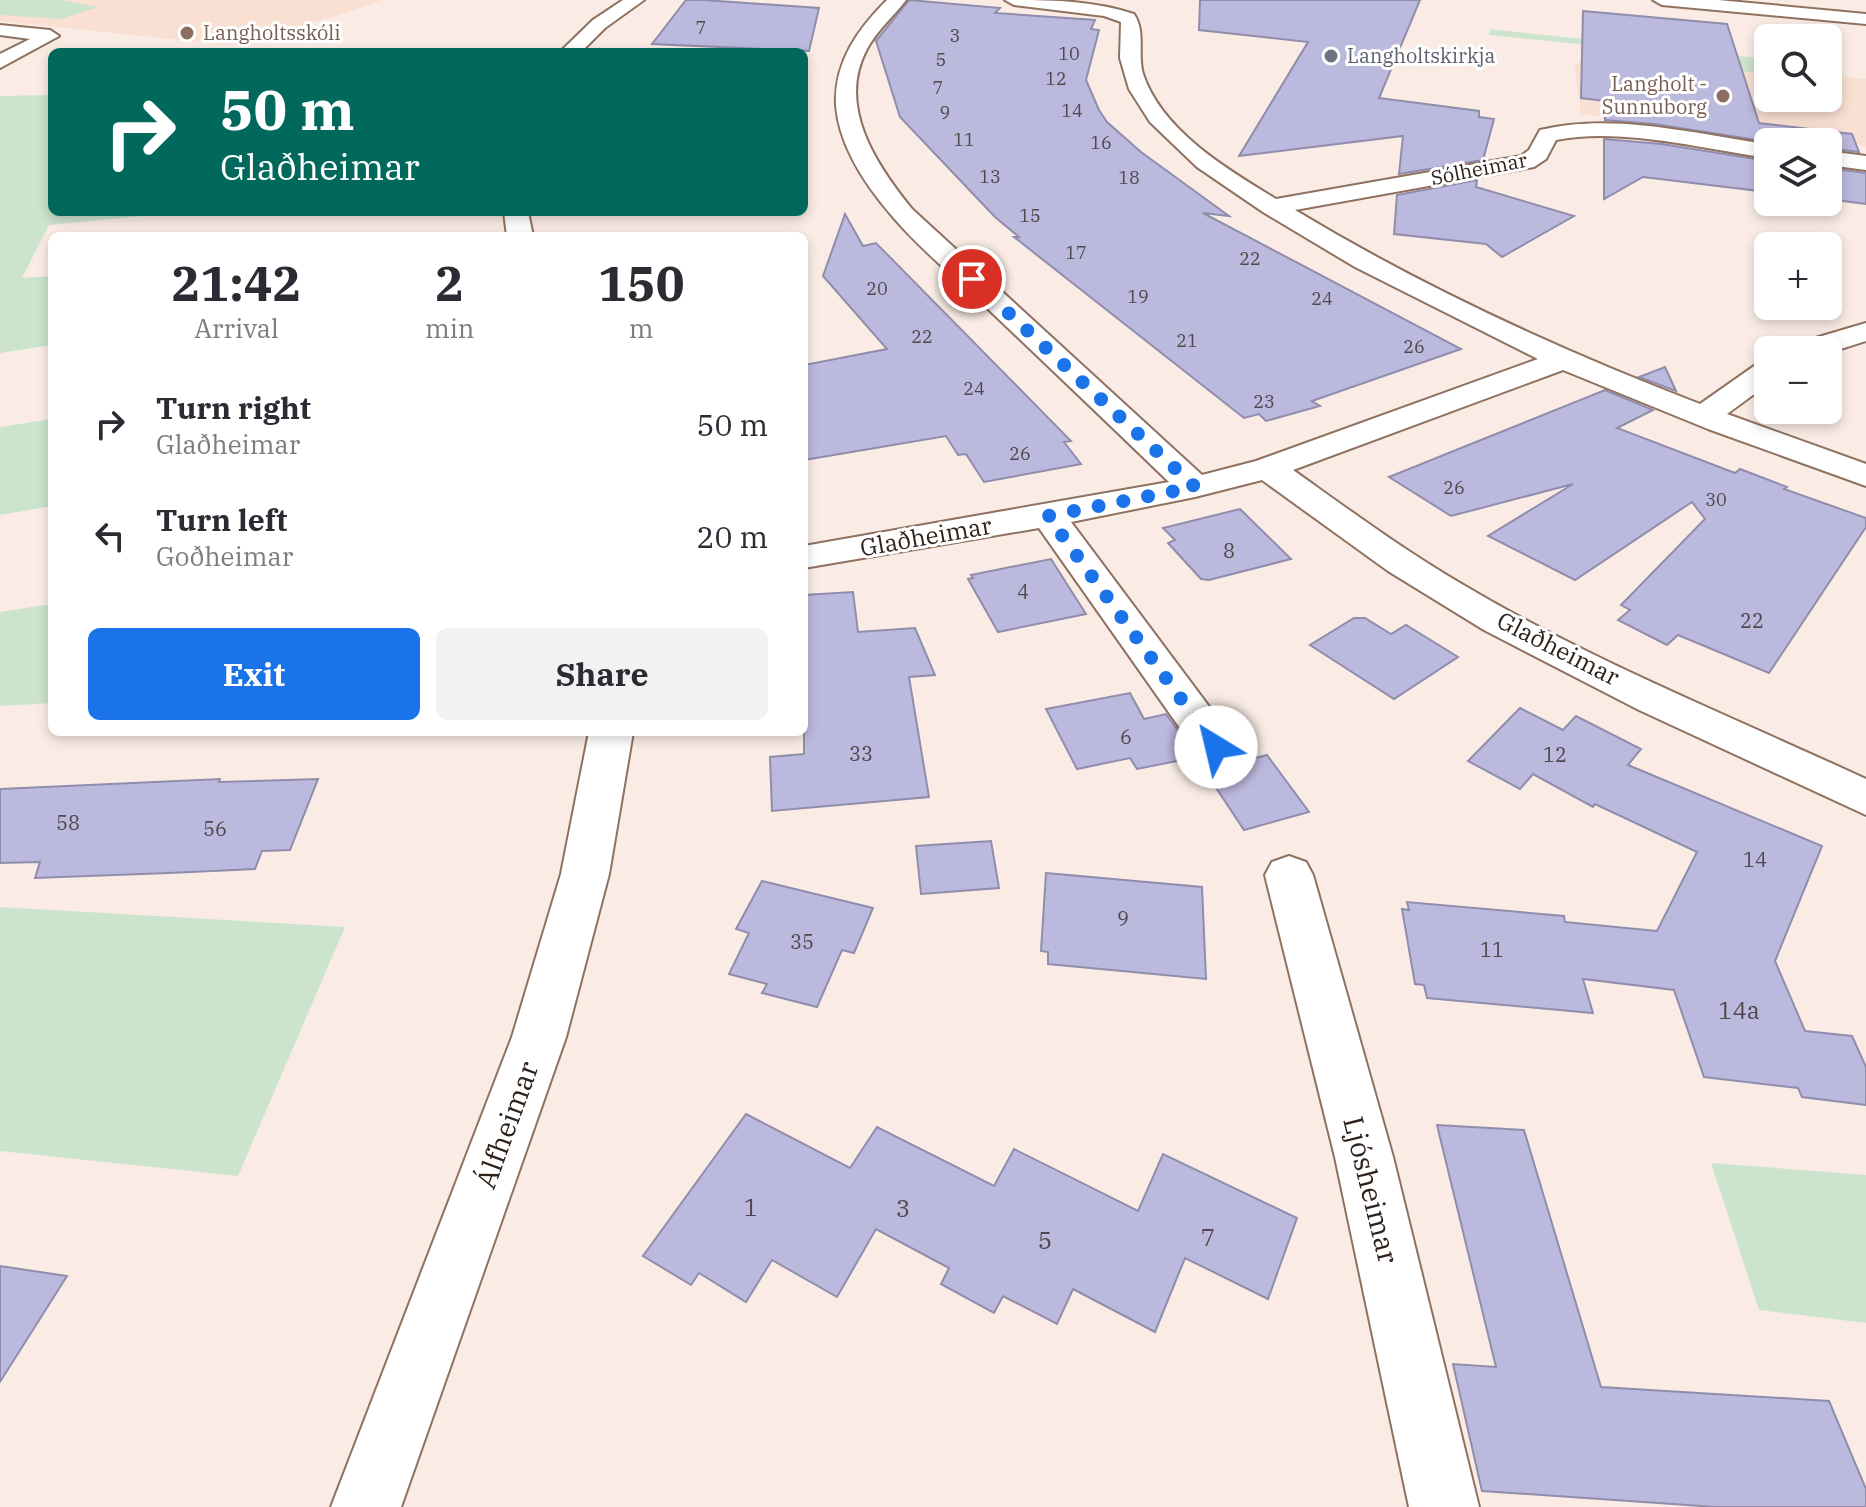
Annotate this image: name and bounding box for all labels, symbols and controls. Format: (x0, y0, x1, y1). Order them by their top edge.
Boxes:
house number: 7 (696, 16, 706, 39)
place label: Langholtsskóli (203, 19, 341, 46)
marker: Langholtsskóli (178, 24, 196, 42)
house number: 3 (950, 24, 960, 47)
map controls (1754, 24, 1842, 424)
button: search (1754, 24, 1842, 112)
house number: 10 (1058, 42, 1080, 65)
place label: Langholtskirkja (1347, 42, 1496, 69)
marker: Langholtskirkja (1322, 47, 1340, 65)
house number: 5 (936, 48, 946, 71)
house number: 12 (1045, 67, 1067, 90)
place label: Langholt - Sunnuborg (1602, 70, 1707, 120)
text: 50 m (220, 73, 355, 145)
house number: 7 (933, 76, 943, 99)
icon: right (88, 80, 192, 184)
marker: Langholt - Sunnuborg (1714, 87, 1732, 105)
house number: 14 (1061, 99, 1083, 122)
house number: 9 (940, 101, 950, 124)
house number: 11 (953, 128, 975, 151)
button: layers (1754, 128, 1842, 216)
house number: 16 (1090, 131, 1112, 154)
text: Glaðheimar (220, 143, 420, 190)
street label: Sólheimar (1429, 146, 1529, 191)
house number: 13 (979, 165, 1001, 188)
house number: 18 (1118, 166, 1140, 189)
house number: 15 (1019, 204, 1041, 227)
button: + (1754, 232, 1842, 320)
house number: 17 (1065, 241, 1087, 264)
pin (938, 245, 1006, 313)
house number: 22 (1239, 247, 1261, 270)
text: 21:42 (172, 252, 301, 314)
text: 2 (435, 252, 464, 314)
text: 150 (598, 252, 684, 314)
icon: arrive (950, 257, 994, 301)
house number: 20 (866, 277, 888, 300)
house number: 19 (1127, 285, 1149, 308)
house number: 24 (1311, 287, 1333, 310)
text: Arrival (194, 311, 279, 345)
text: min (425, 311, 474, 345)
text: m (629, 311, 654, 345)
house number: 22 (911, 325, 933, 348)
house number: 21 (1176, 329, 1198, 352)
house number: 26 (1403, 335, 1425, 358)
button: − (1754, 336, 1842, 424)
house number: 24 (963, 377, 985, 400)
text: Turn right (156, 388, 311, 427)
house number: 23 (1253, 390, 1275, 413)
icon: right (88, 402, 132, 446)
text: 50 m (696, 405, 768, 444)
text: Glaðheimar (156, 427, 300, 461)
house number: 26 (1009, 442, 1031, 465)
house number: 26 (1443, 476, 1465, 499)
house number: 30 (1705, 488, 1727, 511)
text: Turn left (156, 500, 288, 539)
street label: Glaðheimar (857, 509, 995, 563)
icon: left (88, 514, 132, 558)
text: 20 m (696, 517, 768, 556)
house number: 8 (1223, 537, 1235, 564)
text: Goðheimar (156, 539, 293, 573)
house number: 4 (1017, 578, 1029, 605)
street label: Glaðheimar (1492, 604, 1625, 693)
house number: 22 (1740, 607, 1764, 634)
button: Exit (88, 628, 420, 720)
button: Share (436, 628, 768, 720)
position arrow (1174, 705, 1258, 789)
house number: 6 (1120, 723, 1132, 750)
house number: 33 (849, 740, 873, 767)
house number: 12 (1543, 741, 1567, 768)
house number: 58 (56, 809, 80, 836)
house number: 56 (203, 815, 227, 842)
house number: 14 (1743, 846, 1767, 873)
house number: 9 (1117, 905, 1129, 932)
house number: 35 (790, 928, 814, 955)
house number: 11 (1480, 936, 1504, 963)
house number: 14a (1718, 994, 1760, 1026)
street label: Álfheimar (466, 1056, 547, 1193)
street label: Ljósheimar (1335, 1113, 1408, 1268)
house number: 1 (744, 1191, 758, 1223)
house number: 3 (896, 1192, 910, 1224)
house number: 7 (1201, 1221, 1215, 1253)
house number: 5 (1038, 1224, 1052, 1256)

